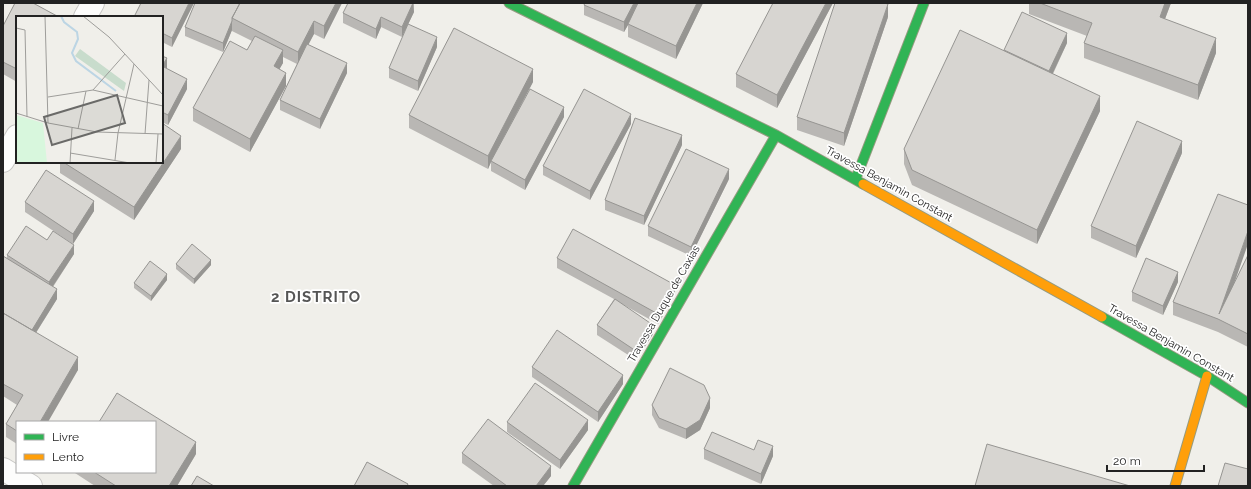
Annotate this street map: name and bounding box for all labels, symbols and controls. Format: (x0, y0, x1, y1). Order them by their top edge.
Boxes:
inset map (16, 16, 163, 163)
street label: Travessa Benjamin Constant (823, 144, 955, 224)
street label: Travessa Duque de Caxias (625, 243, 703, 365)
district label: 2 DISTRITO (271, 288, 361, 306)
street label: Travessa Benjamin Constant (1106, 302, 1236, 385)
legend (16, 421, 156, 473)
text: Livre (52, 430, 79, 444)
scale bar (1107, 447, 1204, 473)
text: Lento (52, 450, 84, 464)
text: 20 m (1113, 454, 1141, 468)

